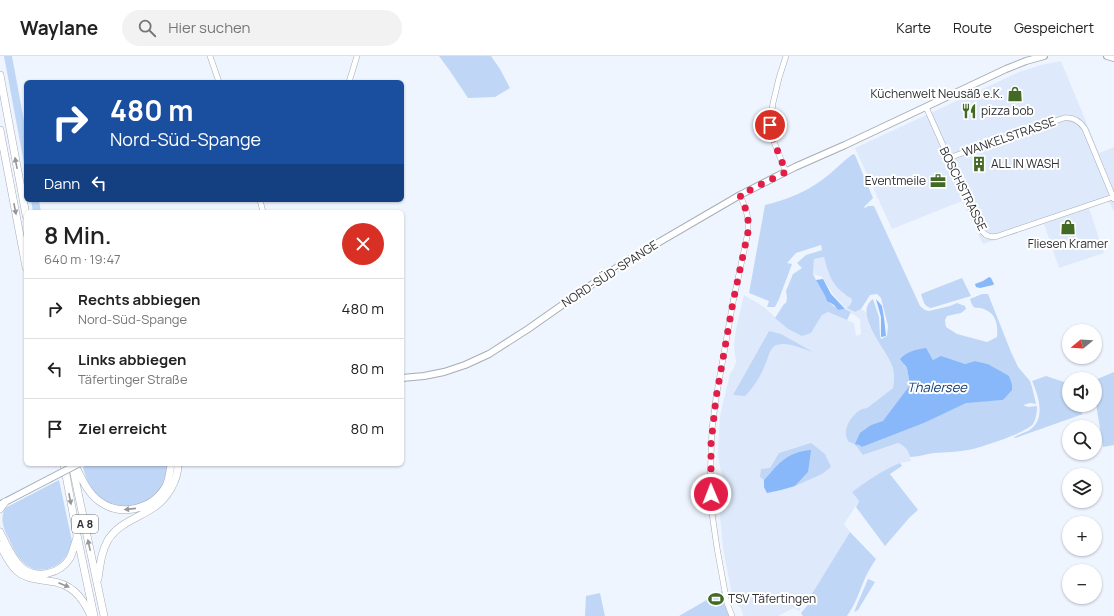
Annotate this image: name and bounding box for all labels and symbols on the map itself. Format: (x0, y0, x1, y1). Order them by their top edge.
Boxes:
place label: Küchenwelt Neusäß e.K. (871, 85, 1003, 102)
shop icon: Küchenwelt Neusäß e.K. (1006, 85, 1024, 103)
restaurant icon: pizza bob (960, 102, 978, 120)
place label: pizza bob (981, 102, 1034, 119)
pin (753, 108, 787, 142)
street label: WANKELSTRASSE (960, 113, 1058, 160)
street label: BOSCHSTRASSE (936, 144, 991, 234)
building icon: ALL IN WASH (970, 155, 988, 173)
place label: ALL IN WASH (991, 155, 1059, 172)
one-way arrow (13, 157, 19, 169)
place label: Eventmeile (865, 172, 926, 189)
office icon: Eventmeile (929, 172, 947, 190)
one-way arrow (12, 203, 18, 216)
shop icon: Fliesen Kramer (1059, 218, 1077, 236)
place label: Fliesen Kramer (1028, 235, 1109, 252)
street label: NORD-SÜD-SPANGE (558, 236, 661, 311)
north arrow (1062, 324, 1102, 364)
water label: Thalersee (907, 378, 968, 396)
position arrow (690, 473, 732, 515)
one-way arrow (68, 493, 74, 506)
one-way arrow (124, 505, 136, 512)
road number: A 8 (72, 515, 98, 533)
one-way arrow (86, 539, 92, 551)
one-way arrow (58, 582, 69, 588)
sports icon: TSV Täfertingen (707, 590, 725, 608)
place label: TSV Täfertingen (728, 590, 816, 607)

